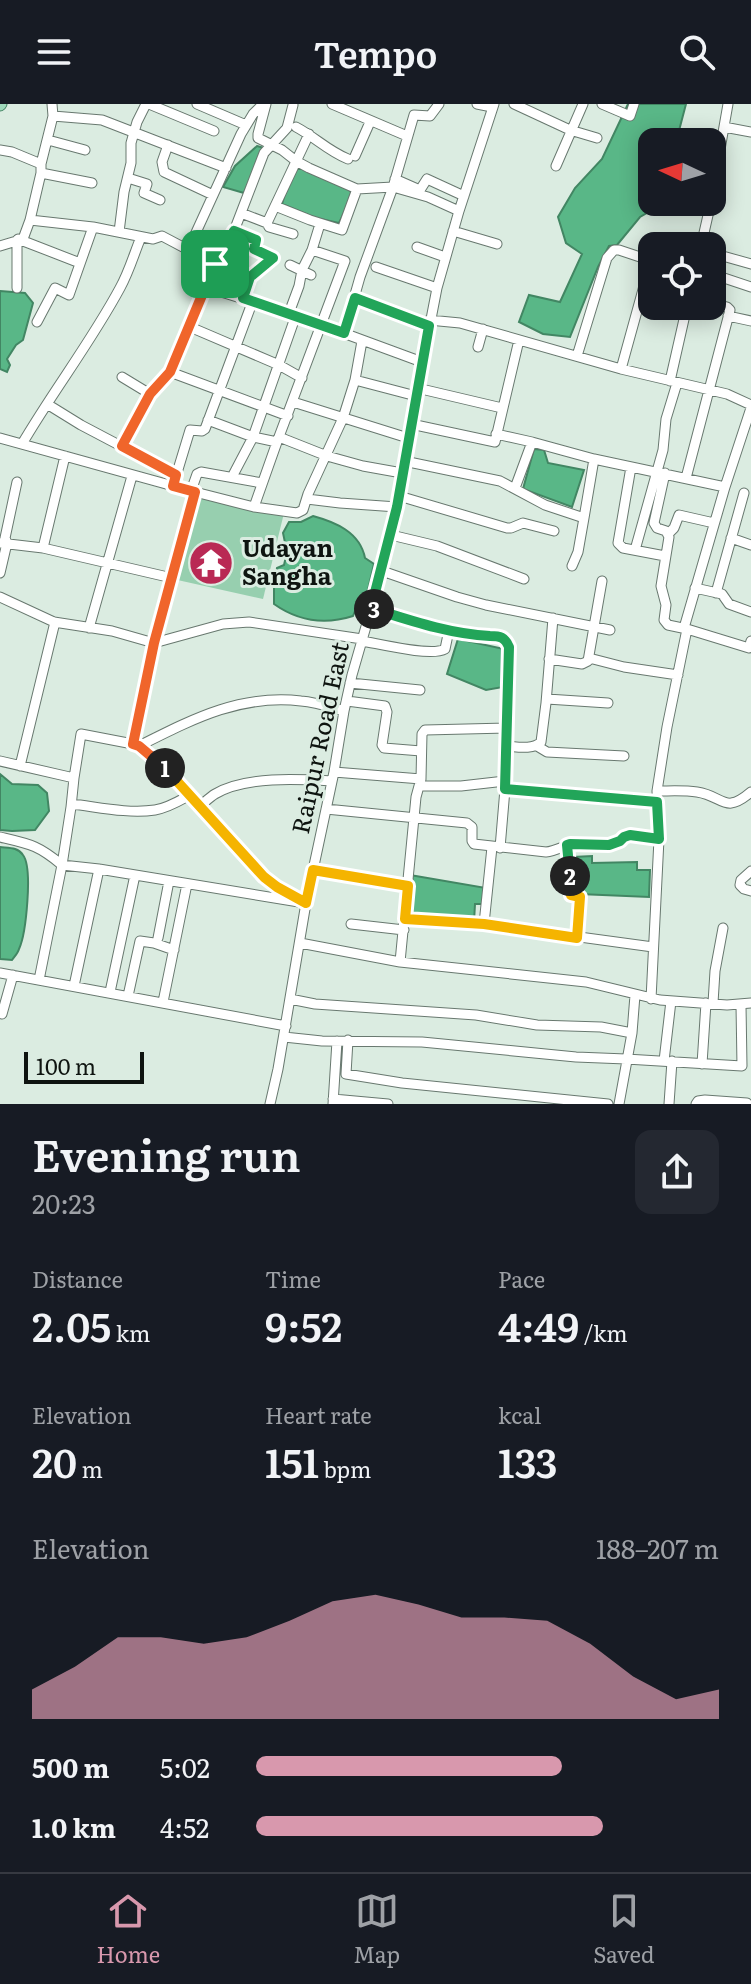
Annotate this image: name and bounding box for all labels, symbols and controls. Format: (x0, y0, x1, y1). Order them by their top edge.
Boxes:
text: Tempo (313, 26, 438, 79)
icon: menu (32, 30, 76, 74)
icon: search (675, 30, 719, 74)
north arrow (638, 128, 726, 216)
map controls (638, 128, 726, 320)
pin (181, 230, 249, 298)
button: locate (638, 232, 726, 320)
icon: arrive (193, 242, 237, 286)
place label: Udayan Sangha (242, 529, 333, 592)
temple icon: Udayan Sangha (187, 539, 235, 587)
pin: 3 (354, 589, 394, 629)
text: 3 (368, 592, 380, 625)
street label: Raipur Road East (281, 638, 356, 837)
pin: 1 (145, 748, 185, 788)
text: 1 (160, 751, 170, 784)
pin: 2 (550, 856, 590, 896)
text: 2 (564, 859, 576, 892)
scale bar (24, 1048, 144, 1084)
text: 100 m (36, 1049, 96, 1082)
text: Evening run (32, 1120, 301, 1186)
button: share (635, 1130, 719, 1214)
text: 20:23 (32, 1183, 96, 1222)
text: Distance (32, 1262, 123, 1295)
text: Time (265, 1262, 321, 1295)
text: Pace (498, 1262, 545, 1295)
text: 2.05 (32, 1295, 111, 1354)
text: 9:52 (265, 1295, 342, 1354)
text: 4:49 (498, 1295, 579, 1354)
text: km (111, 1316, 150, 1349)
text: /km (579, 1316, 628, 1349)
text: Elevation (32, 1398, 131, 1431)
text: Heart rate (265, 1398, 372, 1431)
text: kcal (498, 1398, 541, 1431)
text: 20 (32, 1431, 77, 1490)
text: 151 (265, 1431, 319, 1490)
text: 133 (498, 1431, 558, 1490)
text: m (77, 1452, 103, 1485)
text: bpm (319, 1452, 371, 1485)
text: Elevation (32, 1528, 150, 1567)
text: 188–207 m (596, 1528, 719, 1567)
text: 500 m (32, 1747, 109, 1786)
text: 5:02 (160, 1747, 210, 1786)
text: 1.0 km (32, 1807, 116, 1846)
text: 4:52 (160, 1807, 209, 1846)
tab: Home (97, 1889, 160, 1970)
tab: Map (353, 1889, 400, 1970)
tab: Saved (593, 1889, 654, 1970)

